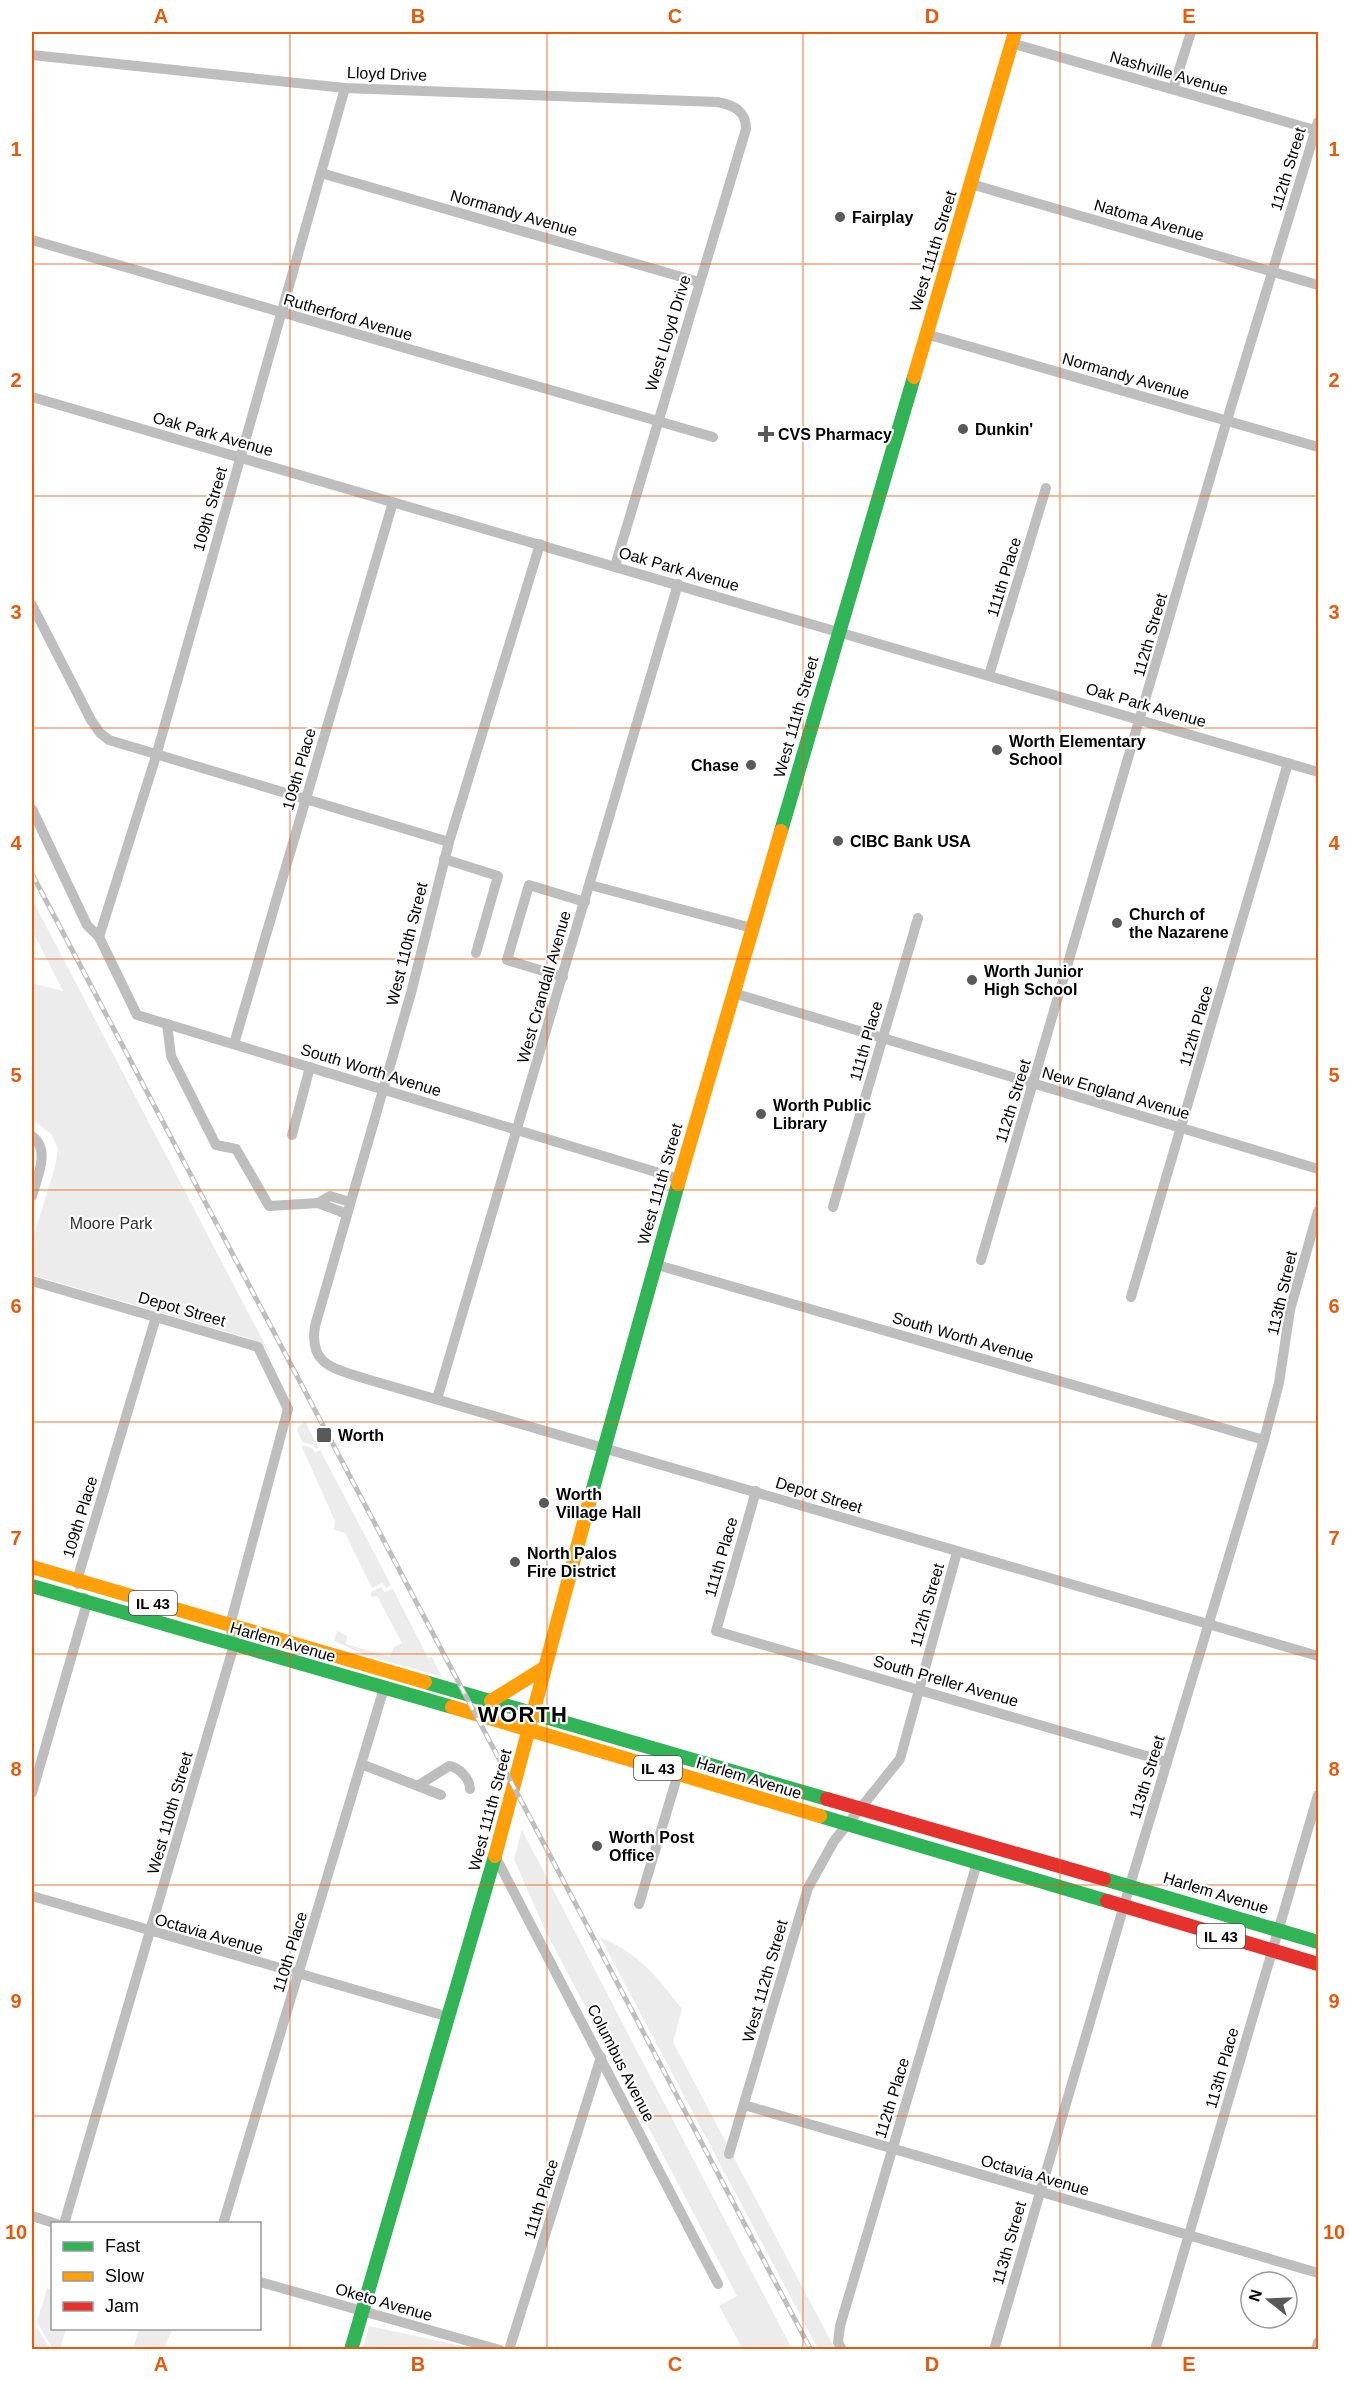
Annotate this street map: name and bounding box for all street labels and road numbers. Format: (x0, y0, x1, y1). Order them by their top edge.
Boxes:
street label: Nashville Avenue (1108, 48, 1230, 98)
street label: Lloyd Drive (347, 64, 427, 84)
street label: 112th Street (1267, 125, 1309, 213)
street label: Normandy Avenue (449, 187, 580, 239)
street label: West 111th Street (907, 188, 960, 313)
street label: Natoma Avenue (1092, 196, 1206, 244)
street label: West Lloyd Drive (642, 273, 694, 393)
street label: Rutherford Avenue (282, 290, 414, 344)
street label: Normandy Avenue (1061, 350, 1192, 402)
street label: Oak Park Avenue (151, 409, 275, 459)
street label: 109th Street (190, 464, 230, 553)
street label: 111th Place (984, 535, 1024, 619)
street label: Oak Park Avenue (617, 544, 741, 594)
street label: 112th Street (1130, 591, 1170, 679)
street label: West 111th Street (771, 654, 822, 780)
street label: Oak Park Avenue (1084, 680, 1208, 730)
street label: 109th Place (279, 726, 319, 812)
street label: West 110th Street (383, 880, 431, 1007)
street label: West Crandall Avenue (514, 909, 574, 1065)
street label: 112th Place (1176, 984, 1216, 1068)
street label: 111th Place (847, 999, 886, 1083)
street label: South Worth Avenue (299, 1041, 443, 1100)
street label: 112th Street (992, 1057, 1034, 1145)
street label: New England Avenue (1040, 1064, 1192, 1122)
street label: West 111th Street (635, 1121, 686, 1247)
street label: 113th Street (1264, 1249, 1300, 1337)
street label: Depot Street (136, 1288, 228, 1330)
street label: South Worth Avenue (890, 1309, 1036, 1365)
street label: 109th Place (60, 1474, 101, 1560)
street label: Depot Street (774, 1474, 865, 1516)
street label: 111th Place (702, 1515, 741, 1599)
street label: 112th Street (907, 1561, 947, 1649)
road number: IL 43 (129, 1591, 177, 1615)
street label: Harlem Avenue (228, 1619, 338, 1665)
street label: South Preller Avenue (872, 1652, 1021, 1710)
street label: 113th Street (1126, 1733, 1168, 1821)
street label: West 111th Street (466, 1747, 515, 1873)
street label: West 110th Street (144, 1749, 196, 1876)
street label: Harlem Avenue (694, 1754, 804, 1802)
road number: IL 43 (634, 1756, 682, 1780)
street label: Harlem Avenue (1161, 1869, 1271, 1917)
street label: Octavia Avenue (153, 1910, 265, 1958)
street label: 110th Place (270, 1910, 310, 1994)
street label: West 112th Street (739, 1917, 791, 2044)
road number: IL 43 (1197, 1924, 1245, 1948)
street label: Columbus Avenue (584, 2001, 658, 2125)
street label: 113th Place (1202, 2026, 1242, 2110)
street label: 112th Place (872, 2056, 912, 2140)
street label: Octavia Avenue (979, 2151, 1091, 2199)
street label: 111th Place (521, 2157, 561, 2241)
street label: 113th Street (989, 2199, 1029, 2287)
street label: Oketo Avenue (333, 2280, 435, 2324)

